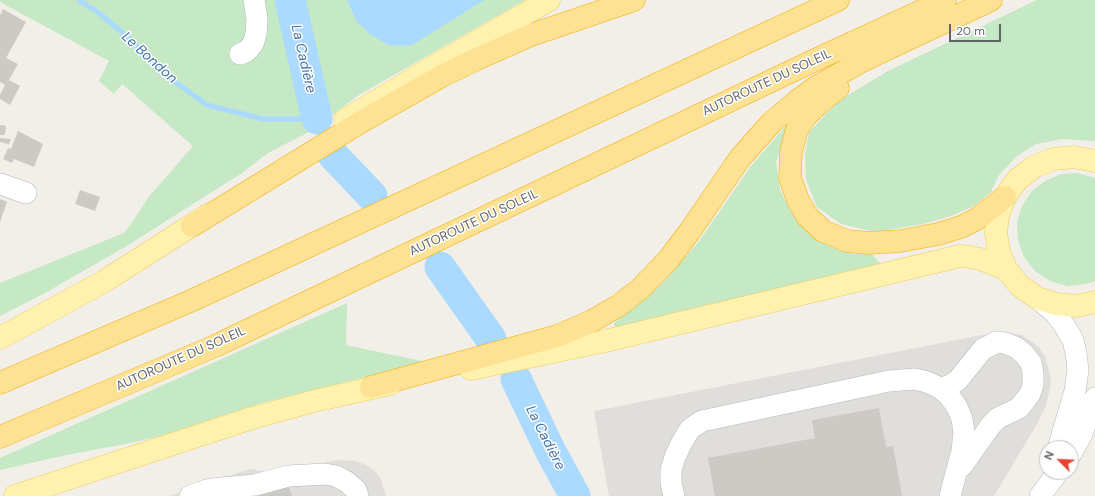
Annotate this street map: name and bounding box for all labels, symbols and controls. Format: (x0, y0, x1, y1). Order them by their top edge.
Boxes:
scale bar (951, 16, 1003, 42)
water label: La Cadière (287, 23, 319, 95)
text: 20 m (956, 23, 985, 39)
water label: Le Bondon (118, 29, 180, 87)
street label: AUTOROUTE DU SOLEIL (700, 46, 834, 120)
street label: AUTOROUTE DU SOLEIL (407, 186, 541, 260)
street label: AUTOROUTE DU SOLEIL (114, 323, 248, 395)
water label: La Cadière (522, 403, 568, 473)
north arrow (1039, 440, 1079, 480)
text: N (1041, 449, 1057, 462)

